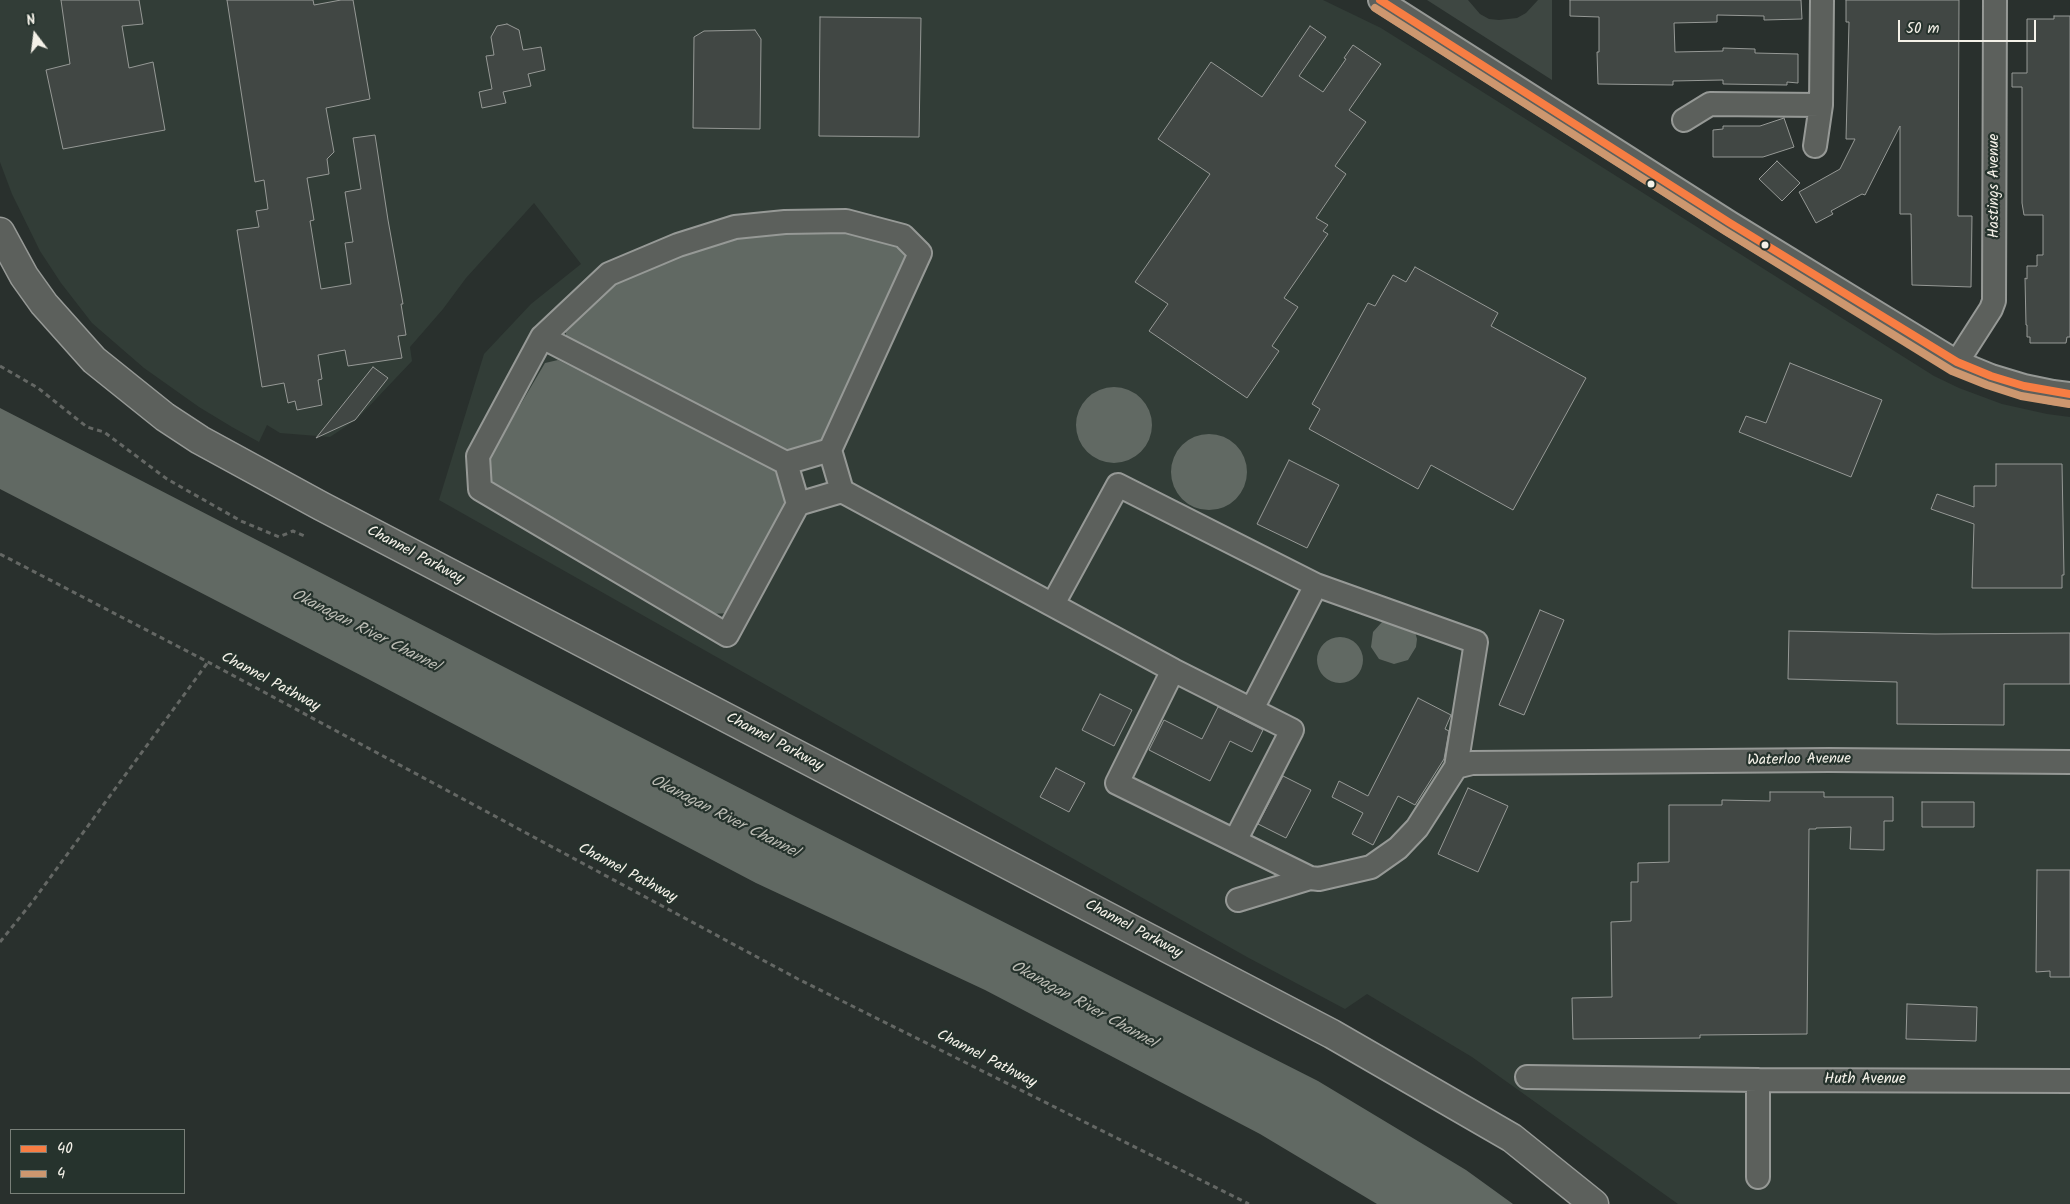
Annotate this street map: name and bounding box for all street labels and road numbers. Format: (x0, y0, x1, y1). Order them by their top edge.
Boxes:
street label: Hastings Avenue (1986, 134, 2004, 238)
street label: Channel Parkway (363, 523, 467, 589)
street label: Channel Pathway (217, 649, 323, 717)
street label: Channel Parkway (722, 710, 826, 776)
street label: Waterloo Avenue (1747, 751, 1851, 771)
street label: Channel Pathway (574, 840, 680, 908)
street label: Channel Parkway (1081, 897, 1185, 963)
street label: Channel Pathway (933, 1027, 1039, 1093)
street label: Huth Avenue (1824, 1071, 1906, 1089)

